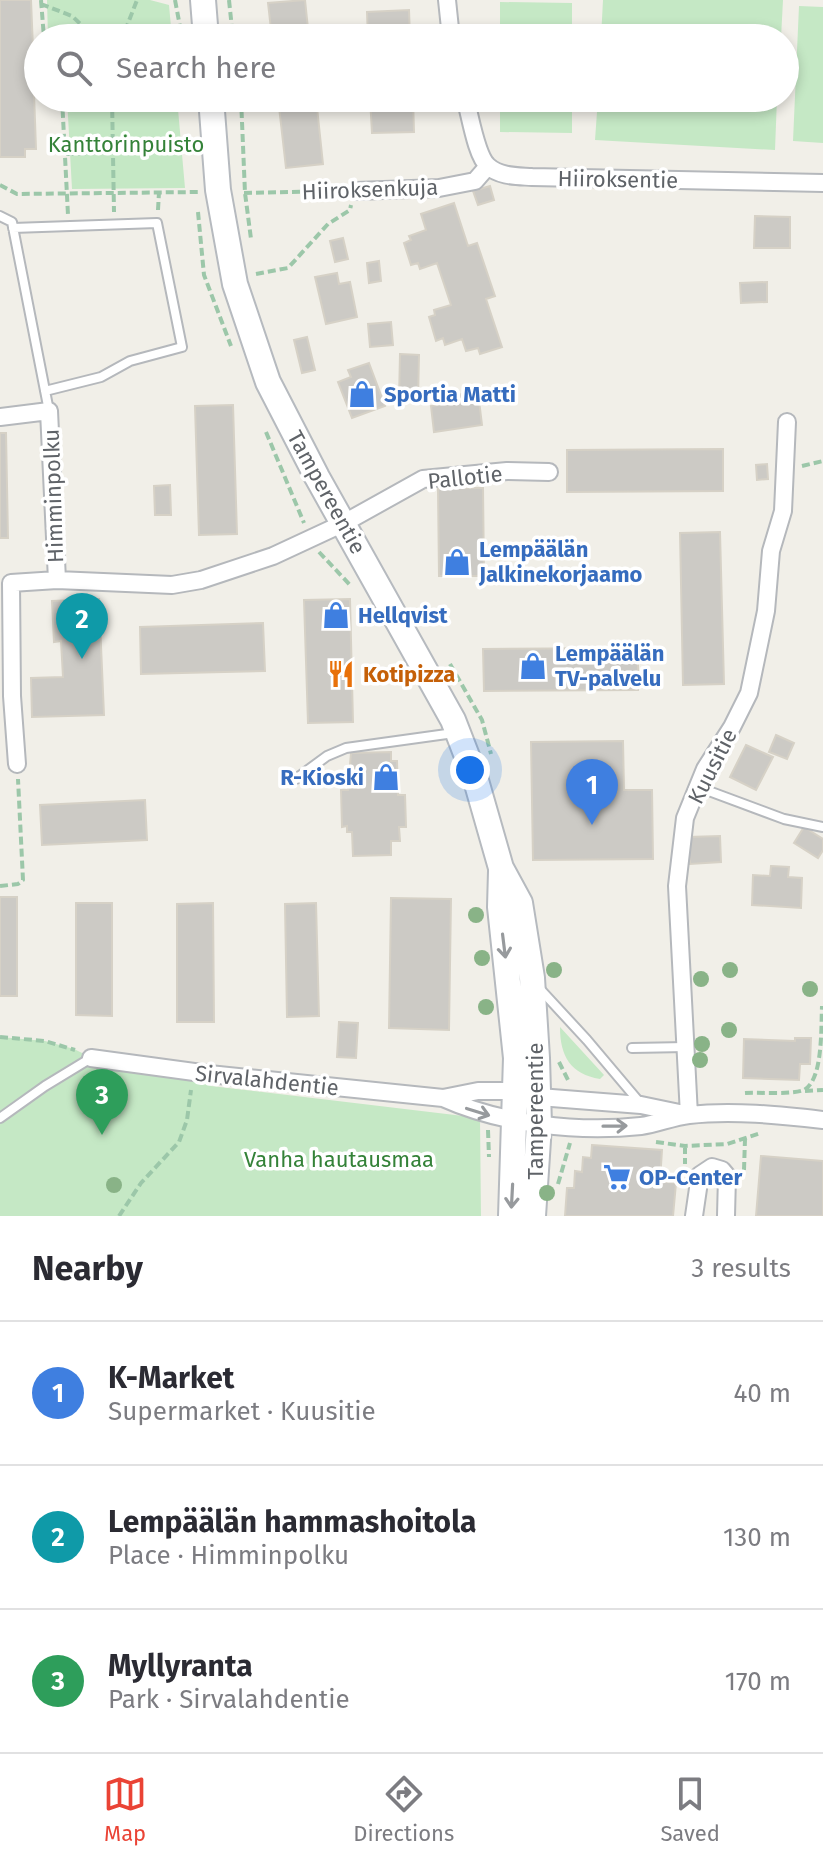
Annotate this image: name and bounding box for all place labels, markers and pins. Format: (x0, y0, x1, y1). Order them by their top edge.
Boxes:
shop icon: Sportia Matti (347, 379, 377, 409)
place label: Sportia Matti (384, 381, 516, 408)
place label: Lempäälän Jalkinekorjaamo (478, 536, 643, 588)
shop icon: Lempäälän Jalkinekorjaamo (442, 547, 472, 577)
pin: 2 (56, 593, 108, 659)
shop icon: Hellqvist (321, 600, 351, 630)
place label: Hellqvist (358, 602, 448, 629)
place label: Lempäälän TV-palvelu (555, 640, 664, 692)
shop icon: Lempäälän TV-palvelu (518, 651, 548, 681)
restaurant icon: Kotipizza (326, 659, 356, 689)
place label: Kotipizza (363, 661, 455, 688)
pin: 1 (566, 759, 618, 825)
shop icon: R-Kioski (371, 762, 401, 792)
place label: R-Kioski (280, 764, 364, 791)
pin: 3 (76, 1069, 128, 1135)
supermarket icon: OP-Center (602, 1162, 632, 1192)
place label: OP-Center (639, 1164, 742, 1191)

